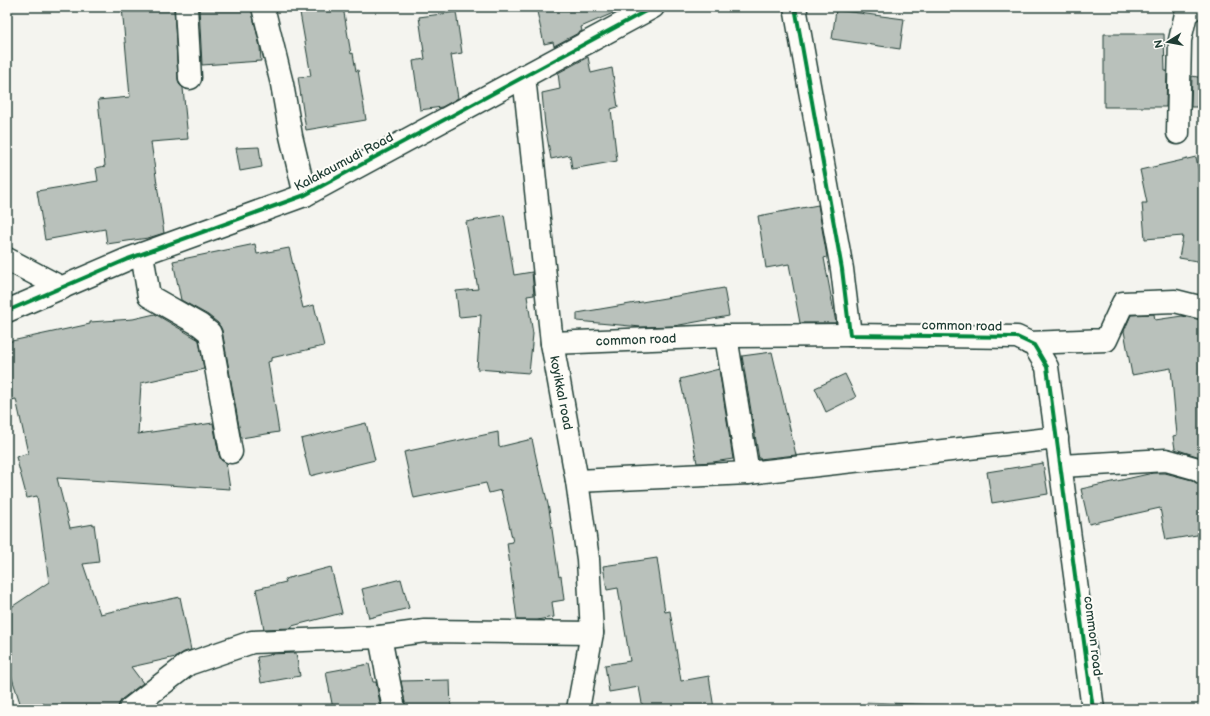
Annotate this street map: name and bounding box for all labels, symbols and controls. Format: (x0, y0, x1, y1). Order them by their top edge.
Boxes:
north arrow (1148, 22, 1188, 62)
text: N (1152, 39, 1166, 49)
street label: Kalakaumudi Road (292, 129, 396, 195)
street label: common road (922, 317, 1002, 335)
street label: common road (595, 331, 677, 349)
street label: koyikkal road (546, 355, 576, 431)
street label: common road (1080, 595, 1106, 677)

